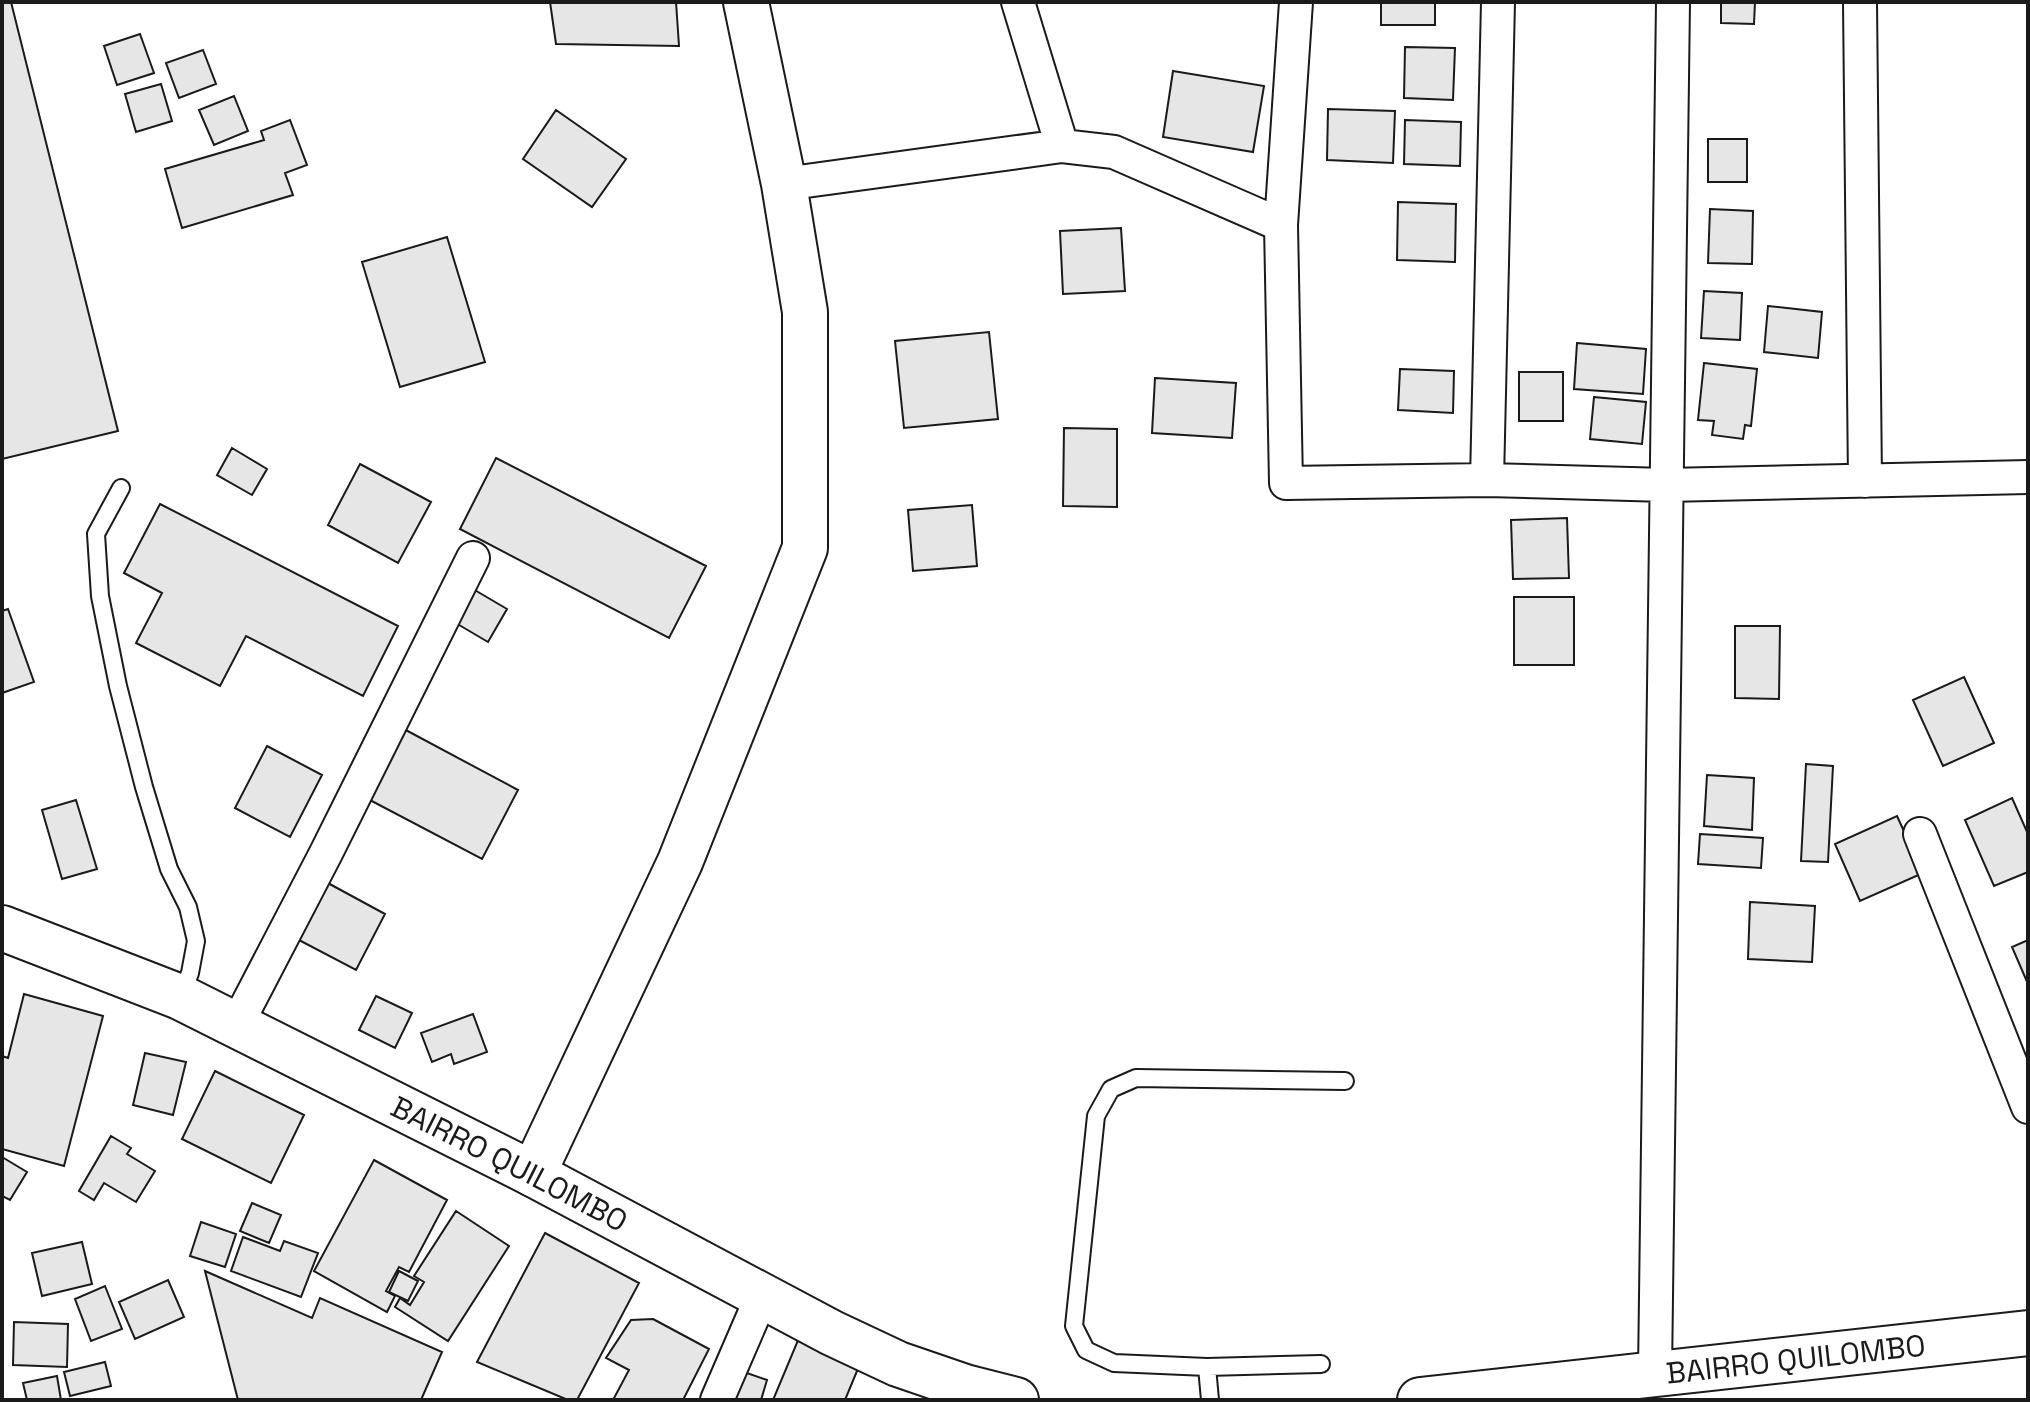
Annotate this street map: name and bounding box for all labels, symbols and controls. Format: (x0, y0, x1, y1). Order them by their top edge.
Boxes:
street label: BAIRRO QUILOMBO (385, 1087, 634, 1240)
street label: BAIRRO QUILOMBO (1664, 1325, 1927, 1392)

